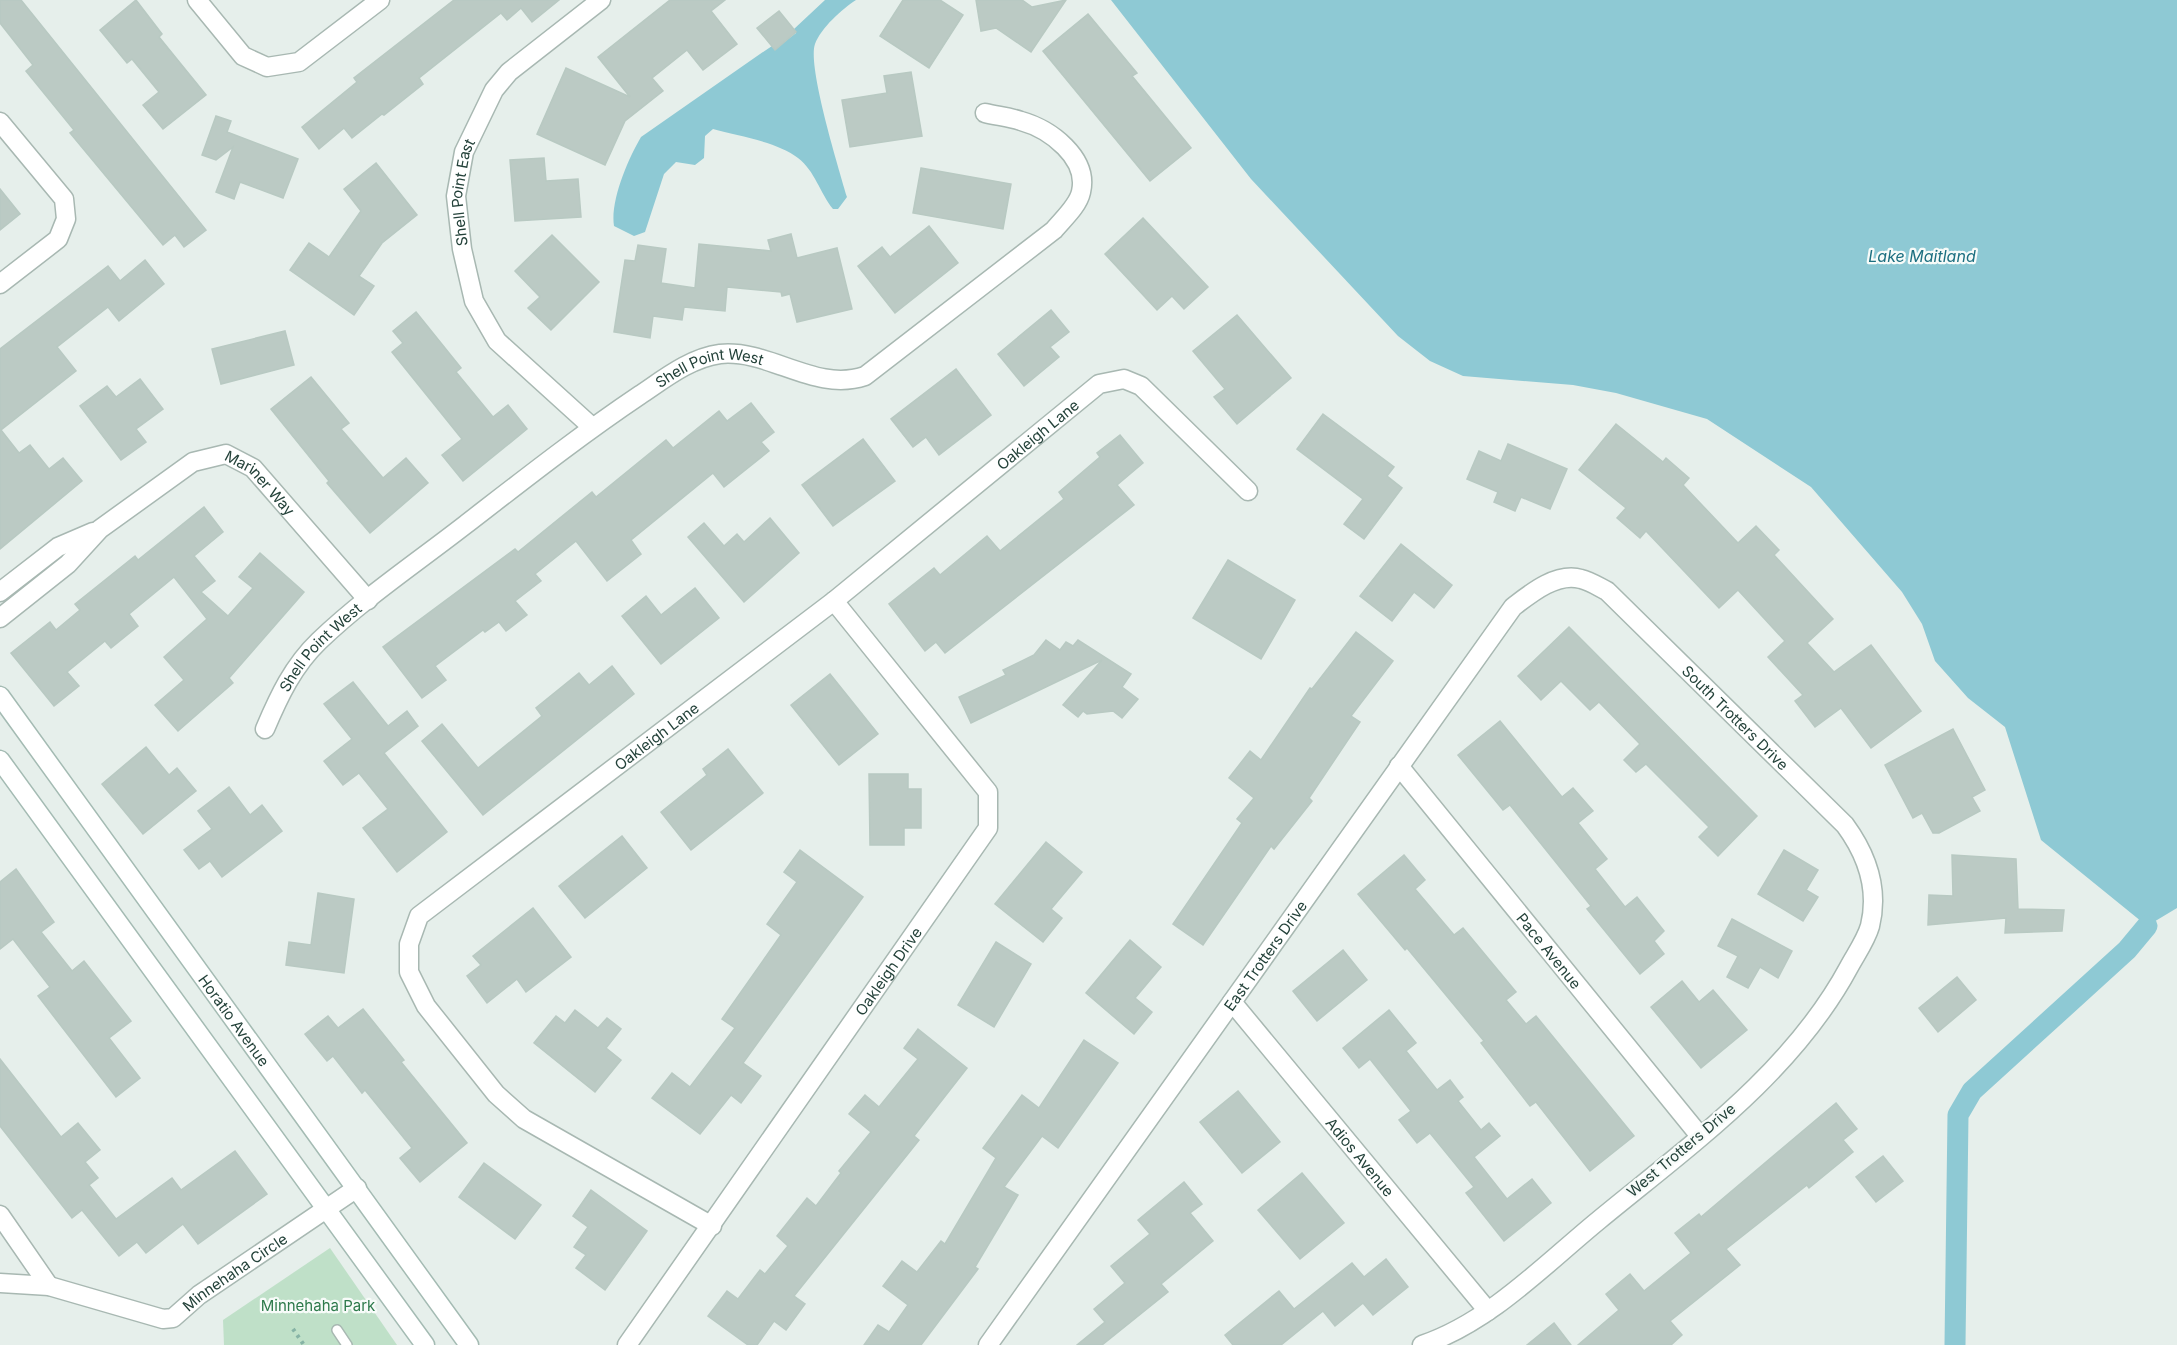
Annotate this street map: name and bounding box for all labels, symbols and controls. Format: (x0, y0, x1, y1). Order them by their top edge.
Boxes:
street label: Shell Point East (446, 135, 479, 247)
water label: Lake Maitland (1868, 246, 1976, 266)
street label: Shell Point West (651, 344, 766, 391)
street label: Oakleigh Lane (992, 395, 1083, 474)
street label: Mariner Way (222, 446, 300, 520)
street label: Shell Point West (275, 598, 365, 695)
street label: South Trotters Drive (1678, 661, 1793, 774)
street label: Oakleigh Lane (610, 698, 702, 774)
street label: East Trotters Drive (1219, 897, 1311, 1014)
street label: Pace Avenue (1513, 909, 1586, 992)
street label: Oakleigh Drive (851, 923, 926, 1019)
street label: Horatio Avenue (195, 971, 274, 1070)
street label: West Trotters Drive (1623, 1099, 1739, 1201)
street label: Adios Avenue (1322, 1113, 1399, 1200)
street label: Minnehaha Circle (178, 1229, 291, 1315)
park label: Minnehaha Park (261, 1296, 376, 1315)

